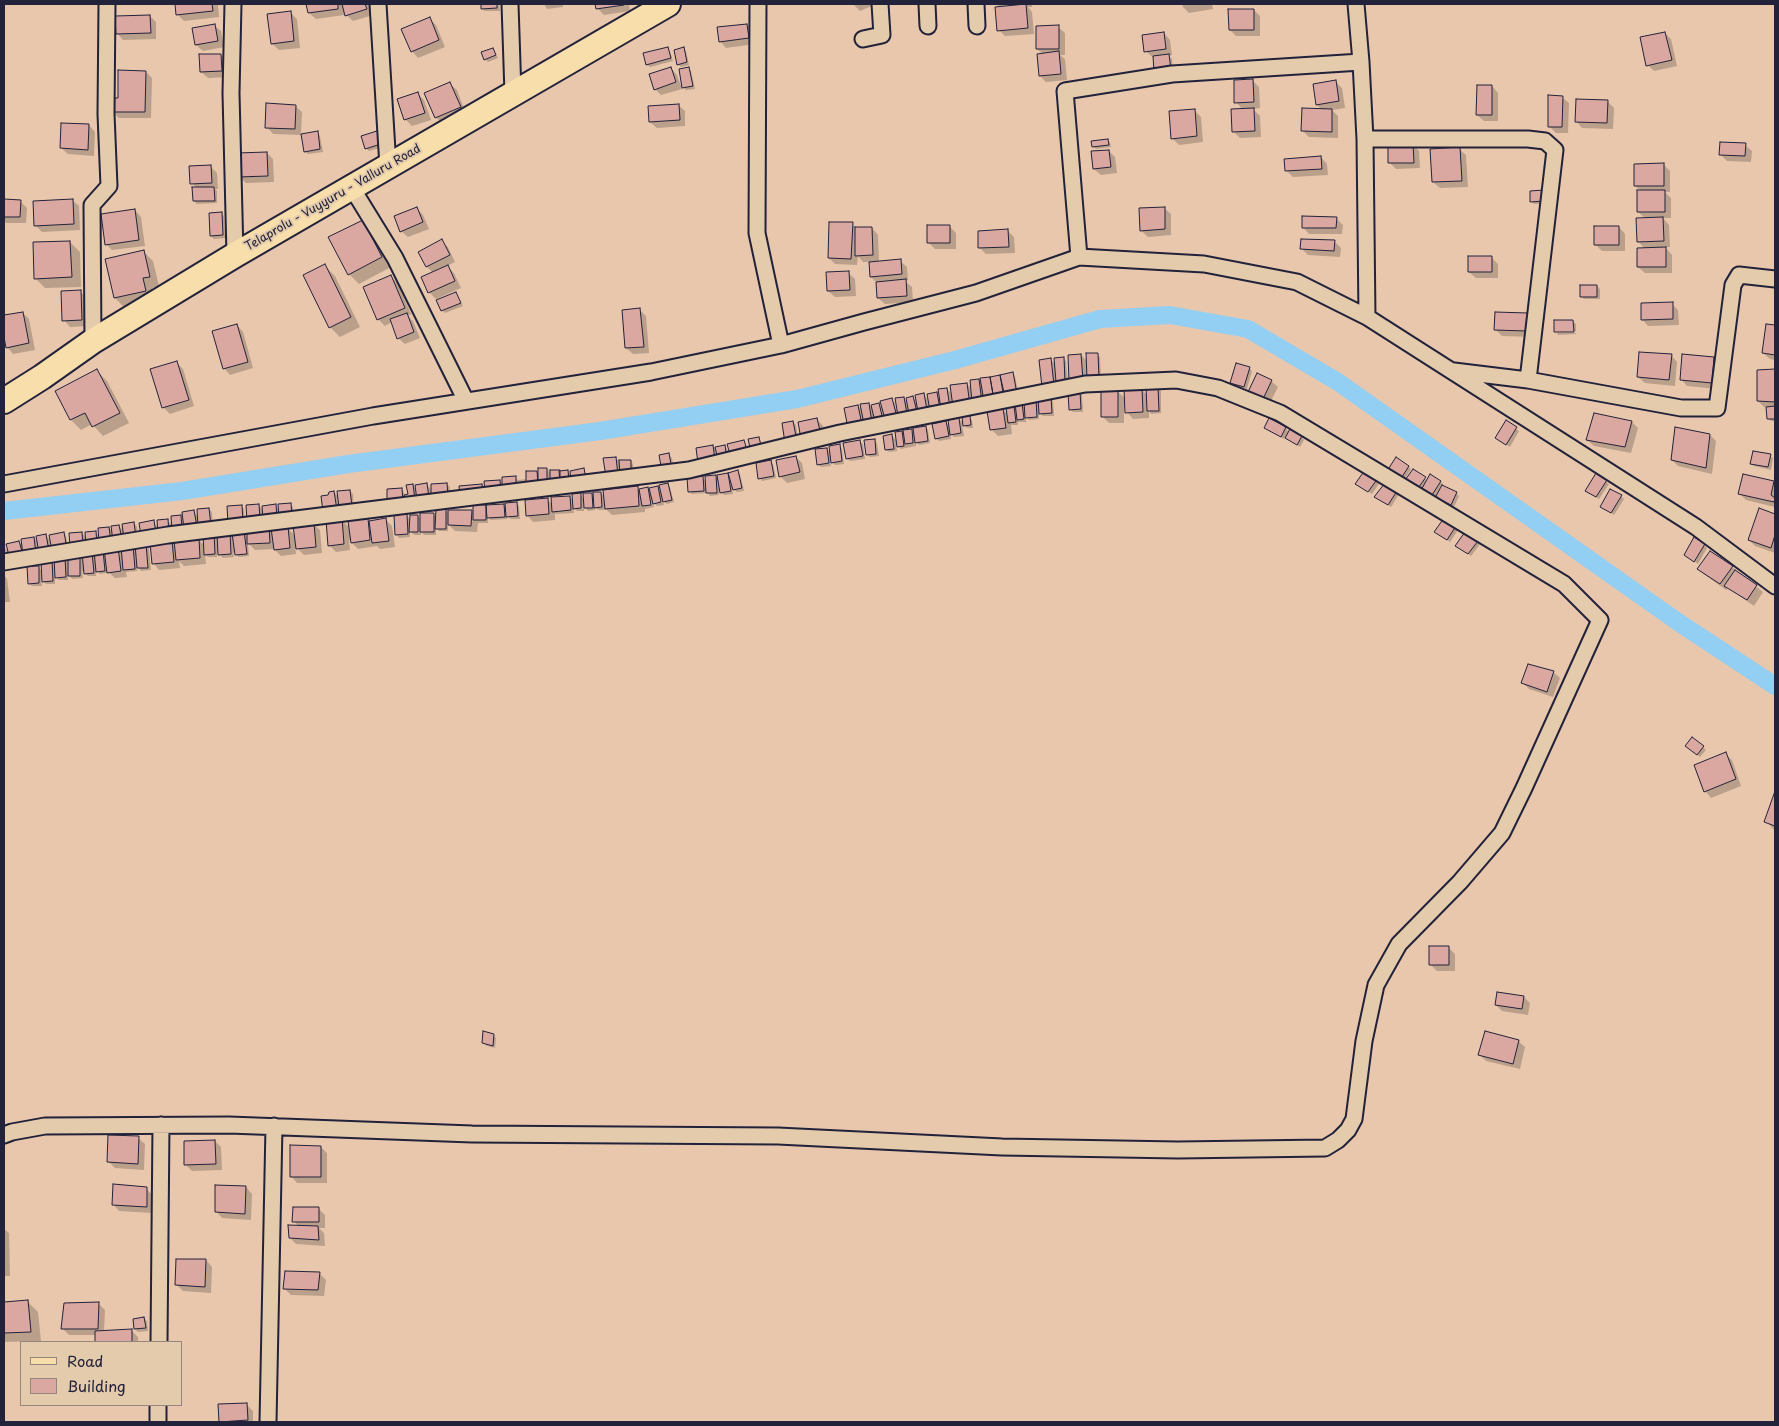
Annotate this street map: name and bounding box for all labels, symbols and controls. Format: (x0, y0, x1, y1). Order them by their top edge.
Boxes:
street label: Telaprolu - Vuyyuru - Valluru Road (243, 142, 423, 254)
legend (20, 1341, 182, 1406)
text: Road (67, 1349, 103, 1372)
text: Building (67, 1374, 126, 1397)

